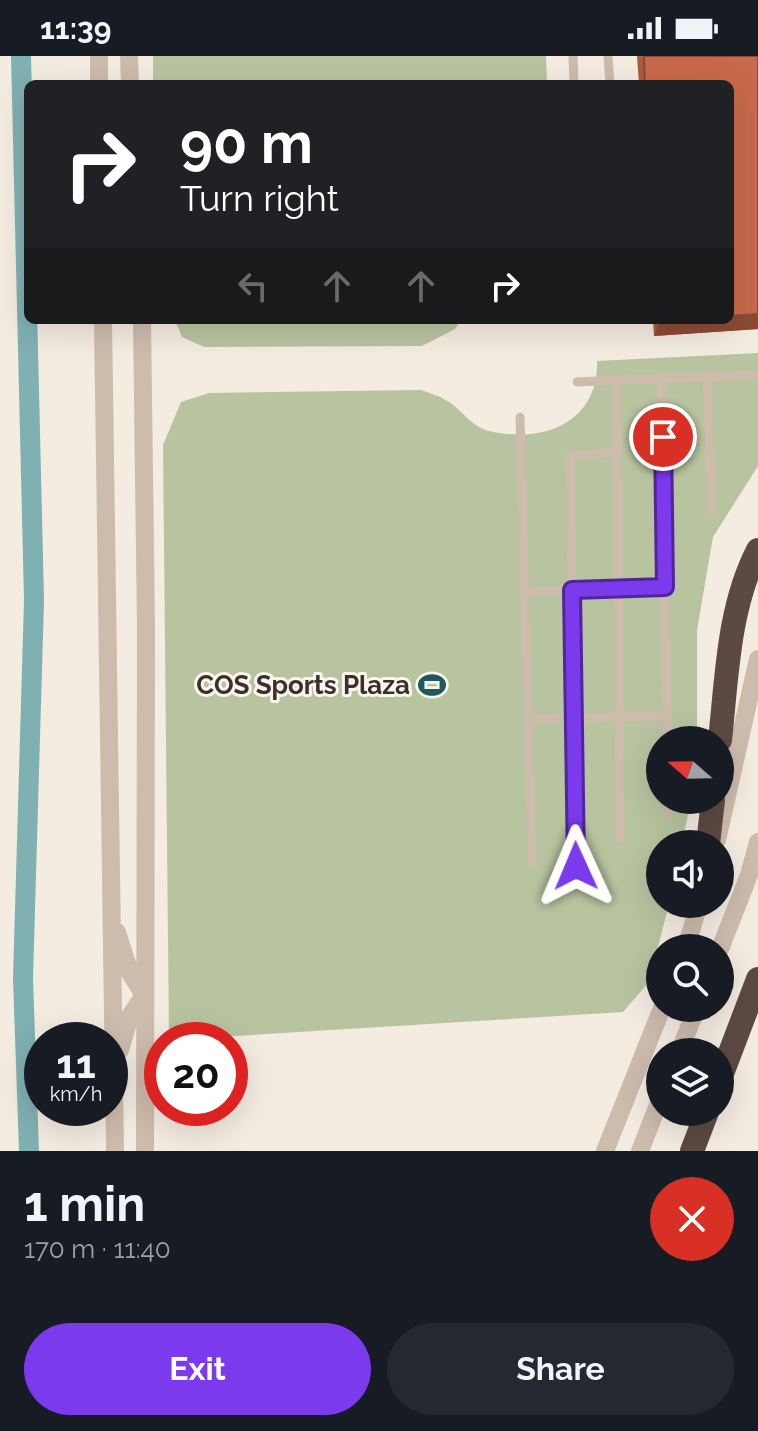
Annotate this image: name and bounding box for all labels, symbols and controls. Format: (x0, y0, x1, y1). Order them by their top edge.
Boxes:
text: 11:39 (40, 11, 111, 46)
text: 90 m (180, 110, 313, 176)
icon: right (48, 112, 152, 216)
text: Turn right (180, 177, 339, 219)
icon: left (231, 264, 275, 308)
icon: ahead (315, 264, 359, 308)
icon: ahead (399, 264, 443, 308)
icon: right (483, 264, 527, 308)
pin (629, 403, 697, 471)
icon: arrive (641, 415, 685, 459)
place label: COS Sports Plaza (196, 670, 410, 700)
sports icon: COS Sports Plaza (417, 670, 447, 700)
north arrow (646, 726, 734, 814)
map controls (646, 726, 734, 1126)
position arrow (534, 824, 618, 908)
button: sound (646, 830, 734, 918)
button: search (646, 934, 734, 1022)
speed limit sign: 20 (144, 1022, 248, 1126)
button: layers (646, 1038, 734, 1126)
text: 11 (56, 1040, 96, 1087)
text: km/h (50, 1082, 102, 1106)
text: 1 min (24, 1176, 145, 1232)
button: close (650, 1177, 734, 1261)
text: 170 m · 11:40 (24, 1234, 171, 1264)
button: Exit (24, 1323, 371, 1415)
button: Share (387, 1323, 734, 1415)

